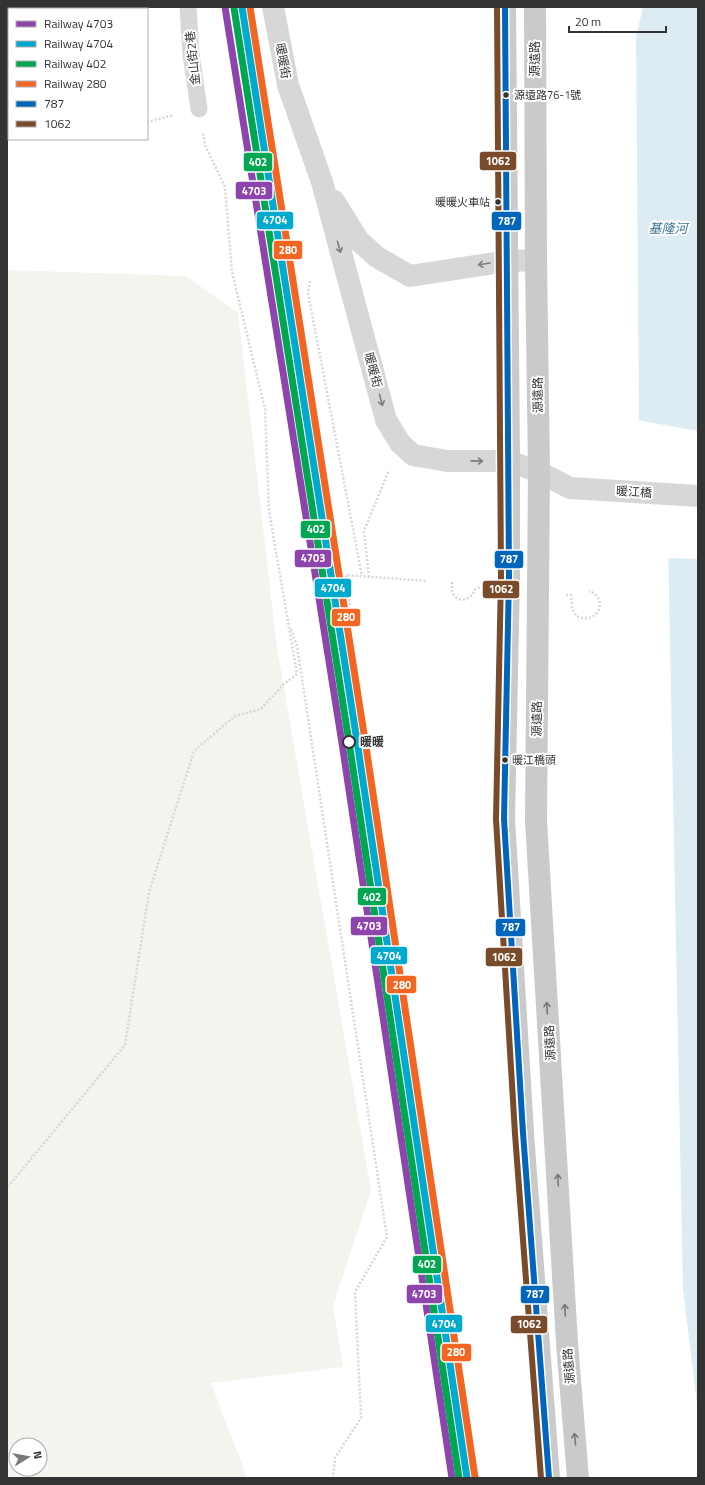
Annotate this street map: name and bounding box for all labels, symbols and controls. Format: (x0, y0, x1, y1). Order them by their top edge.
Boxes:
legend (8, 8, 148, 140)
scale bar (569, 8, 666, 34)
text: 20 m (575, 12, 601, 31)
text: Railway 4703 (44, 14, 113, 33)
street label: 金山街2巷 (180, 30, 205, 86)
text: Railway 4704 (44, 34, 113, 53)
street label: 源遠路 (525, 41, 544, 77)
street label: 暖暖街 (271, 42, 296, 80)
text: Railway 402 (44, 54, 106, 73)
text: Railway 280 (44, 74, 107, 93)
place label: 源遠路76-1號 (514, 87, 581, 103)
marker: 源遠路76-1號 (501, 90, 511, 100)
text: 787 (44, 94, 64, 113)
text: 1062 (44, 114, 71, 133)
line badge: 1062 (479, 151, 517, 171)
line badge: 402 (243, 152, 273, 172)
text: 1062 (486, 153, 510, 169)
text: 402 (249, 154, 267, 170)
line badge: 4703 (235, 181, 273, 200)
text: 4703 (242, 183, 266, 199)
place label: 暖暖火車站 (435, 194, 490, 210)
marker: 暖暖火車站 (493, 197, 503, 207)
line badge: 4704 (256, 211, 294, 230)
line badge: 787 (491, 211, 522, 231)
text: 4704 (263, 212, 287, 228)
text: 787 (498, 213, 516, 229)
water label: 基隆河 (648, 218, 690, 238)
line badge: 280 (273, 240, 303, 260)
one-way arrow (336, 240, 344, 253)
text: 280 (279, 242, 297, 258)
one-way arrow (478, 260, 491, 268)
street label: 暖暖街 (360, 350, 387, 390)
street label: 源遠路 (528, 377, 547, 413)
one-way arrow (377, 393, 385, 406)
one-way arrow (470, 457, 483, 465)
street label: 暖江橋 (615, 481, 653, 502)
line badge: 402 (300, 520, 331, 539)
text: 402 (307, 521, 325, 537)
line badge: 4703 (294, 549, 332, 568)
text: 4703 (301, 550, 325, 566)
line badge: 787 (494, 550, 524, 569)
text: 787 (500, 551, 518, 567)
line badge: 4704 (314, 578, 352, 598)
text: 4704 (321, 580, 345, 596)
line badge: 1062 (482, 580, 520, 599)
text: 1062 (489, 581, 513, 597)
line badge: 280 (331, 608, 361, 627)
text: 280 (337, 609, 355, 625)
street label: 源遠路 (527, 701, 546, 737)
place label: 暖暖 (360, 732, 384, 751)
marker: 暖暖 (342, 735, 356, 749)
place label: 暖江橋頭 (512, 752, 556, 768)
marker: 暖江橋頭 (500, 755, 510, 765)
line badge: 402 (357, 887, 387, 906)
text: 402 (363, 889, 381, 905)
line badge: 4703 (350, 916, 388, 936)
text: 4703 (357, 918, 381, 934)
line badge: 787 (495, 918, 526, 937)
text: 787 (502, 919, 520, 935)
line badge: 4704 (370, 946, 408, 965)
line badge: 1062 (485, 947, 523, 967)
text: 4704 (377, 948, 401, 964)
text: 1062 (492, 949, 516, 965)
line badge: 280 (386, 975, 417, 994)
text: 280 (393, 977, 411, 993)
one-way arrow (544, 1002, 551, 1015)
street label: 源遠路 (539, 1025, 560, 1062)
one-way arrow (554, 1174, 561, 1187)
line badge: 402 (412, 1255, 442, 1274)
text: 402 (418, 1256, 436, 1272)
line badge: 4703 (406, 1284, 443, 1304)
line badge: 787 (520, 1285, 550, 1304)
text: 4703 (412, 1286, 436, 1302)
text: 787 (526, 1286, 544, 1302)
one-way arrow (562, 1303, 569, 1316)
line badge: 4704 (425, 1314, 463, 1333)
line badge: 1062 (510, 1315, 548, 1334)
text: 4704 (432, 1316, 456, 1332)
text: 1062 (517, 1316, 541, 1332)
line badge: 280 (441, 1343, 472, 1362)
text: 280 (447, 1344, 465, 1360)
street label: 源遠路 (557, 1347, 580, 1385)
one-way arrow (571, 1433, 579, 1446)
north arrow (8, 1437, 48, 1477)
text: N (29, 1450, 46, 1460)

